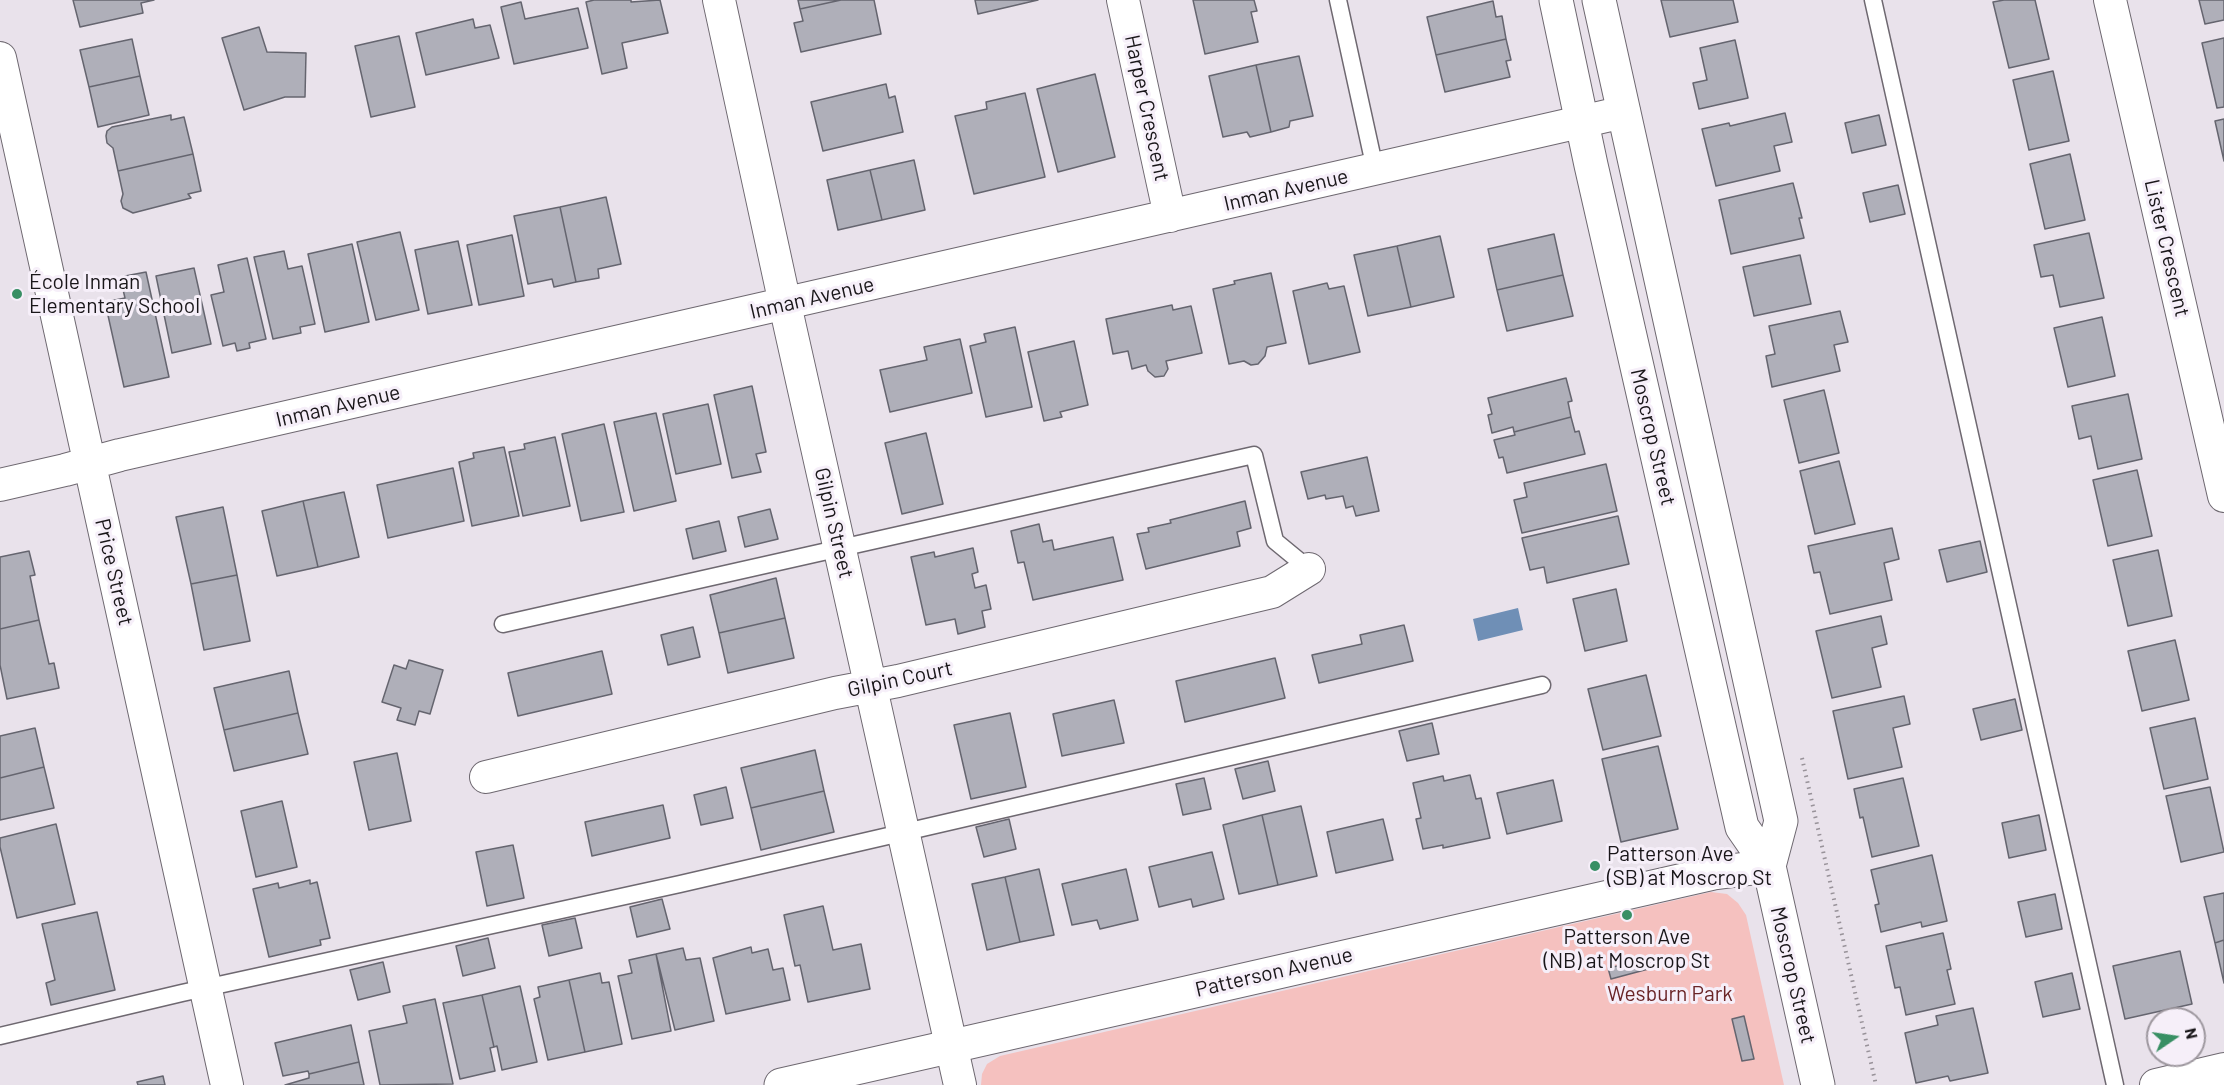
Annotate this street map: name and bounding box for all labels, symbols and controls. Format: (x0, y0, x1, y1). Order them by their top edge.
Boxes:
street label: Harper Crescent (1119, 33, 1175, 183)
street label: Inman Avenue (1221, 163, 1351, 217)
street label: Lister Crescent (2139, 177, 2195, 319)
place label: École Inman Elementary School (29, 269, 200, 319)
street label: Inman Avenue (747, 271, 877, 325)
marker: École Inman Elementary School (10, 287, 24, 301)
street label: Moscrop Street (1625, 366, 1681, 508)
street label: Inman Avenue (273, 379, 403, 433)
street label: Gilpin Street (809, 465, 859, 581)
street label: Price Street (89, 516, 139, 628)
street label: Gilpin Court (845, 656, 955, 702)
place label: Patterson Ave (SB) at Moscrop St (1607, 841, 1772, 891)
marker: Patterson Ave (SB) at Moscrop St (1588, 859, 1602, 873)
street label: Moscrop Street (1765, 904, 1821, 1046)
marker: Patterson Ave (NB) at Moscrop St (1620, 908, 1634, 922)
place label: Patterson Ave (NB) at Moscrop St (1544, 924, 1710, 974)
street label: Patterson Avenue (1193, 942, 1355, 1002)
park label: Wesburn Park (1607, 981, 1733, 1007)
north arrow (2146, 1007, 2206, 1067)
text: N (2182, 1026, 2203, 1041)

